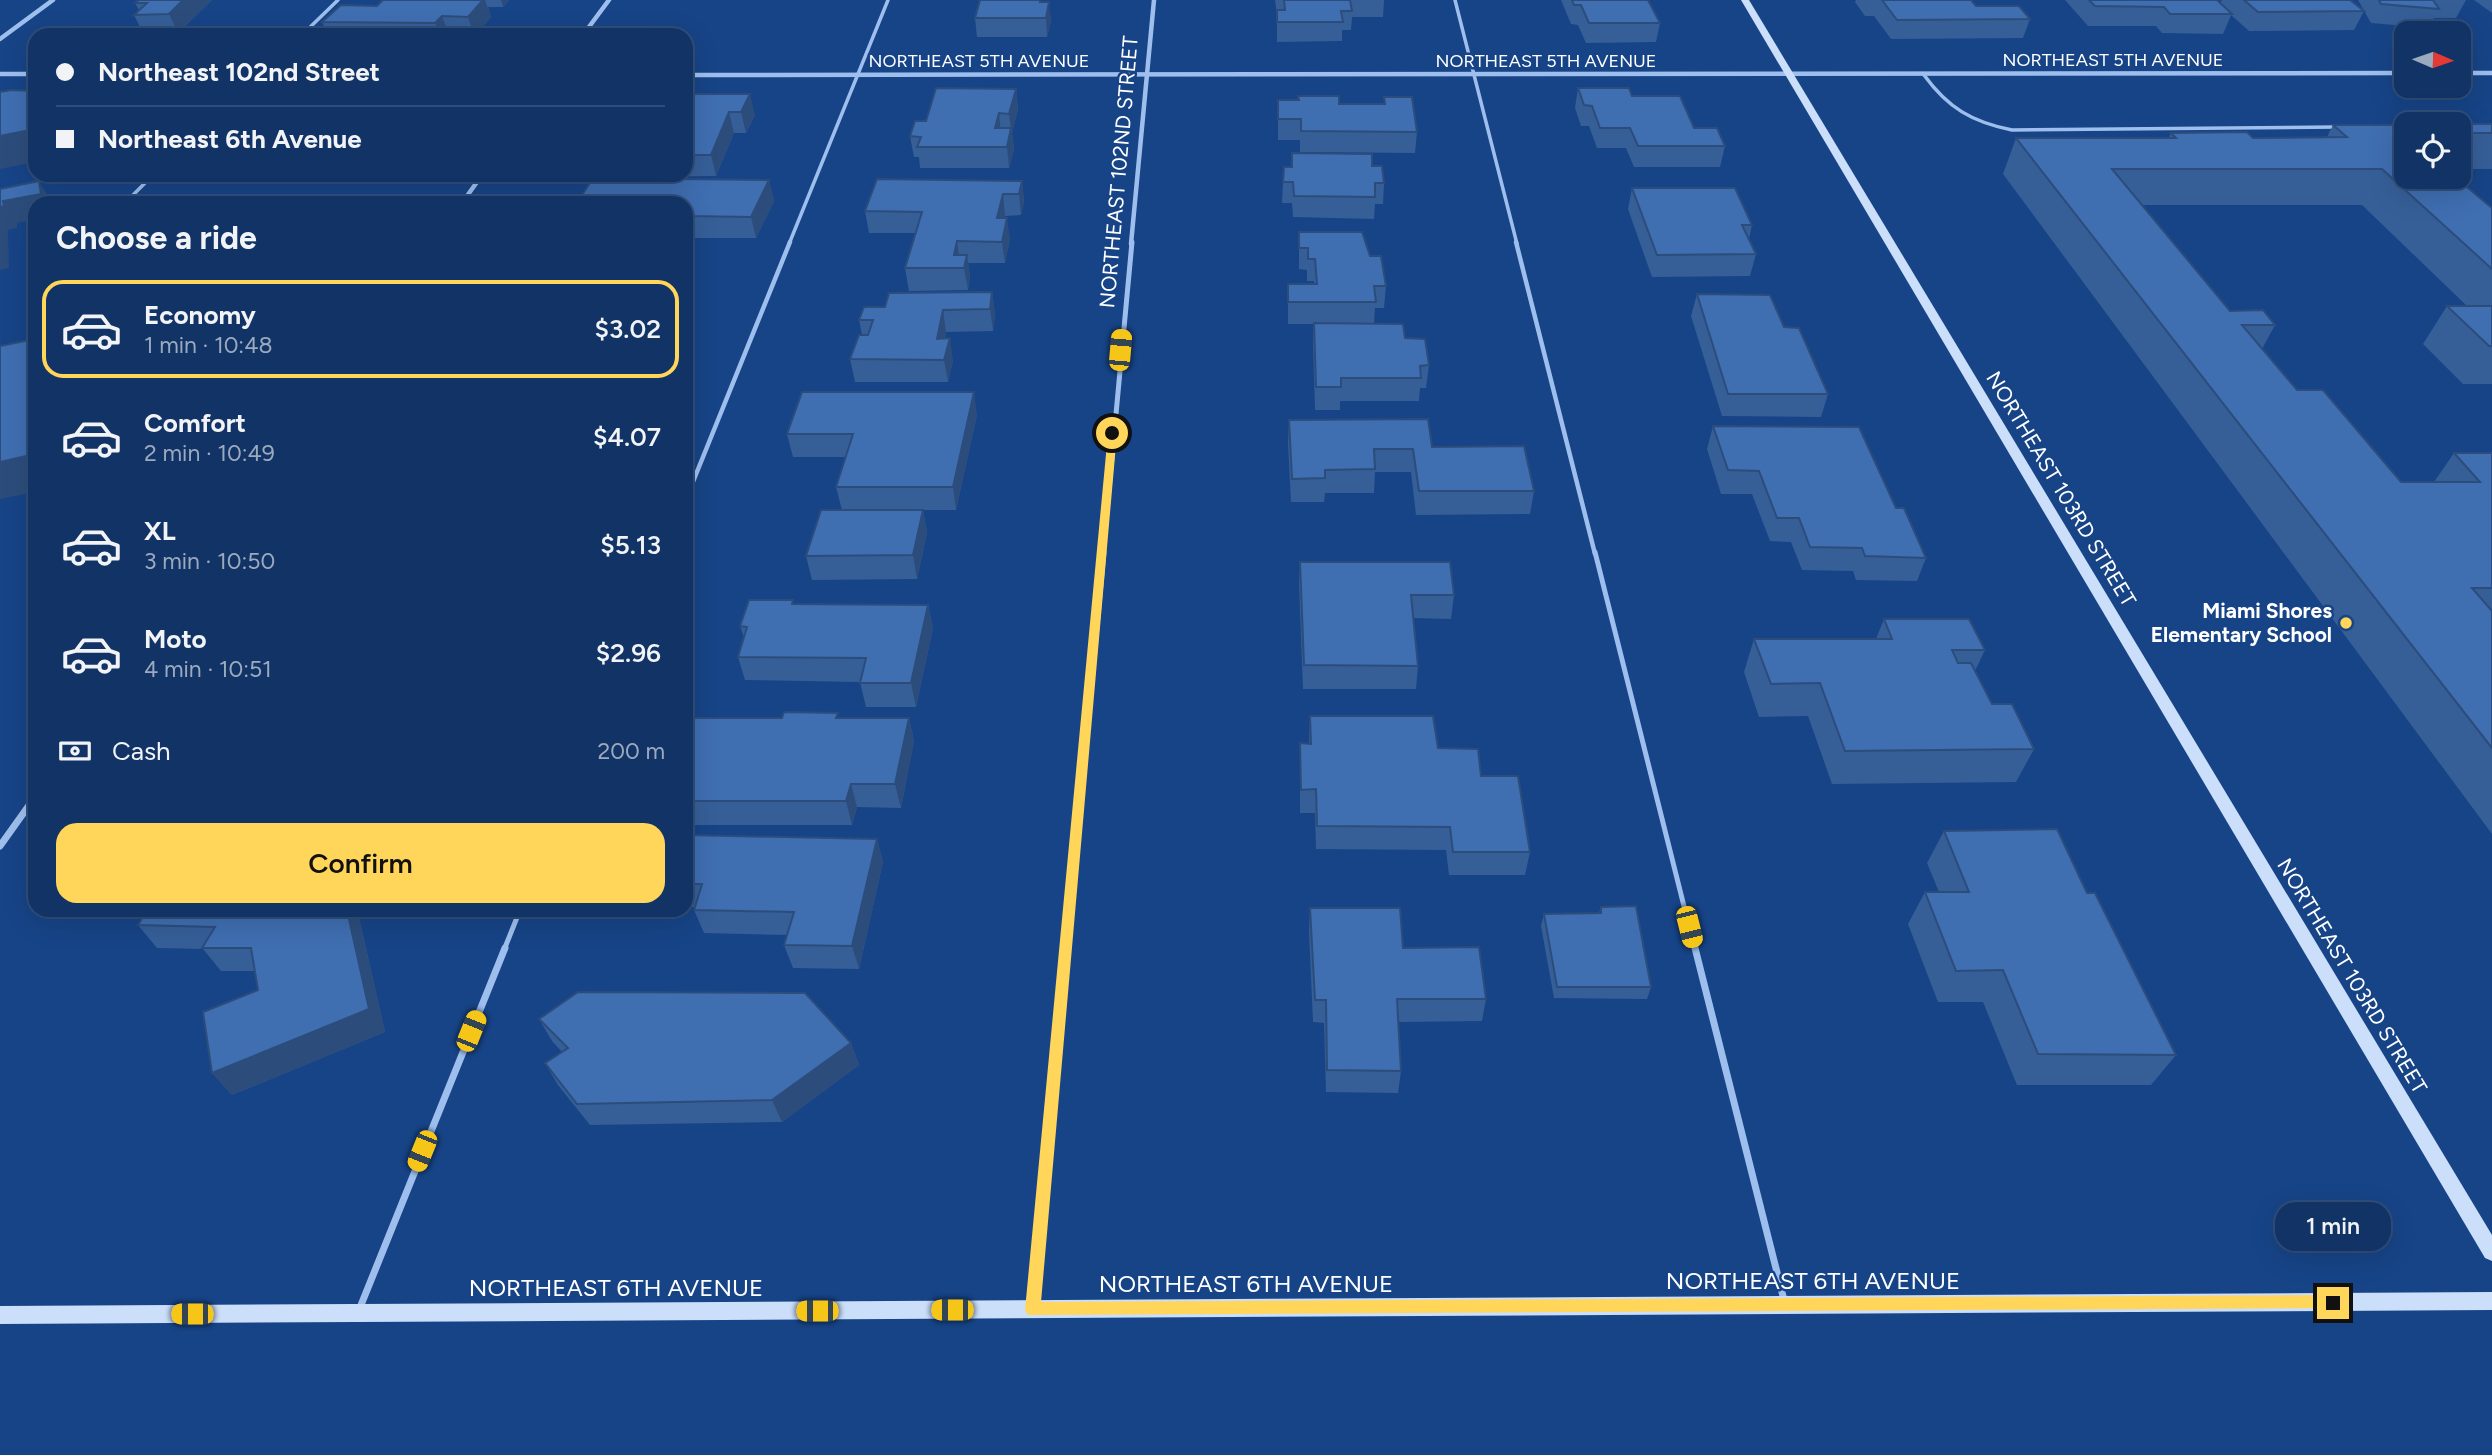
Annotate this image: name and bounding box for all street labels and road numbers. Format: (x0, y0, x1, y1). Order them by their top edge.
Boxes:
street label: NORTHEAST 102ND STREET (1094, 34, 1143, 309)
street label: NORTHEAST 5TH AVENUE (2003, 49, 2223, 71)
street label: NORTHEAST 5TH AVENUE (869, 50, 1089, 72)
street label: NORTHEAST 5TH AVENUE (1436, 50, 1656, 72)
street label: NORTHEAST 103RD STREET (1981, 367, 2142, 611)
street label: NORTHEAST 103RD STREET (2272, 854, 2433, 1098)
street label: NORTHEAST 6TH AVENUE (1666, 1266, 1960, 1295)
street label: NORTHEAST 6TH AVENUE (1099, 1269, 1393, 1298)
street label: NORTHEAST 6TH AVENUE (469, 1273, 763, 1302)

